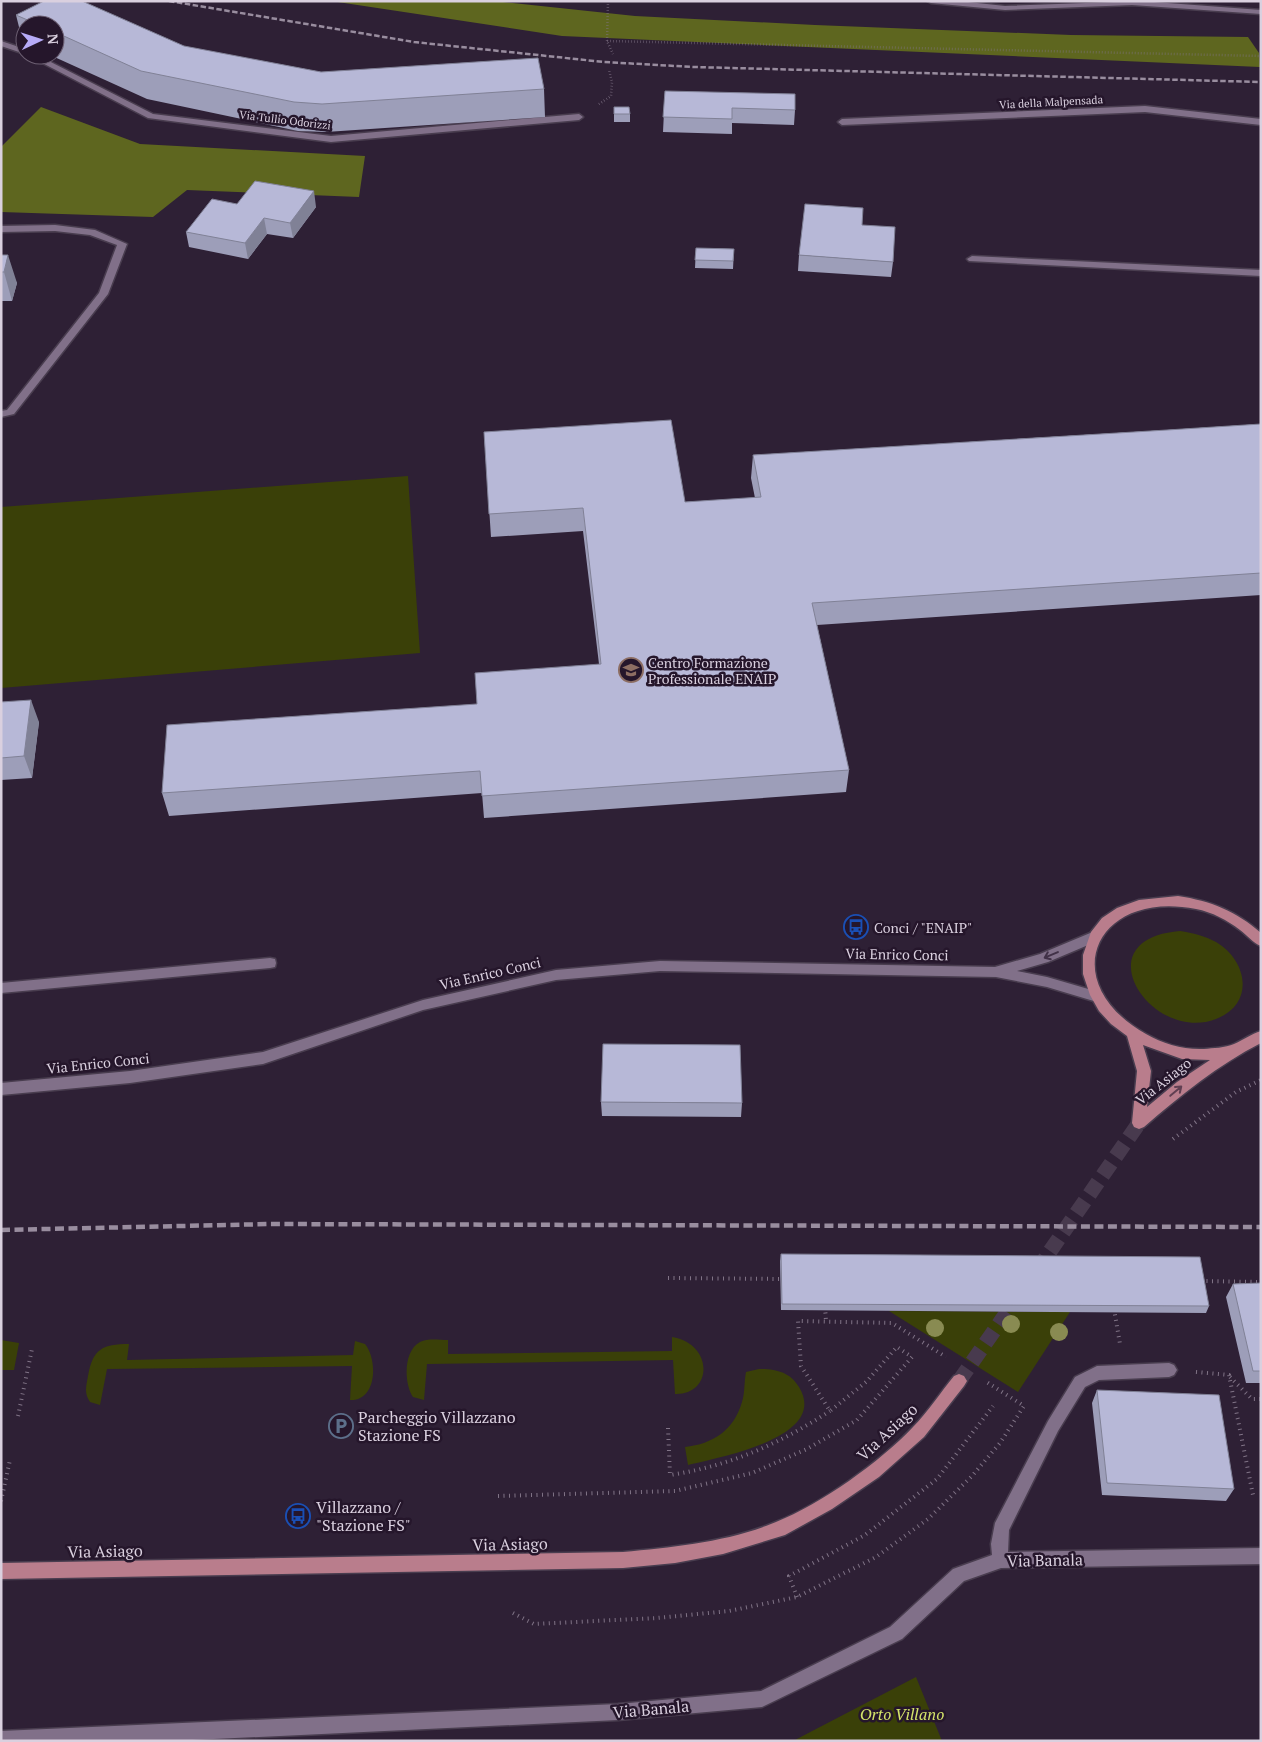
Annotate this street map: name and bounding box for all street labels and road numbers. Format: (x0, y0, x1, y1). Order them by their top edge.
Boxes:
street label: Via della Malpensada (999, 92, 1104, 112)
street label: Via Tullio Odorizzi (238, 107, 332, 133)
street label: Via Enrico Conci (845, 944, 949, 964)
street label: Via Enrico Conci (438, 952, 542, 994)
street label: Via Enrico Conci (46, 1048, 150, 1078)
street label: Via Asiago (1131, 1053, 1195, 1109)
street label: Via Asiago (852, 1398, 922, 1466)
street label: Via Asiago (472, 1532, 548, 1556)
street label: Via Asiago (67, 1539, 143, 1563)
street label: Via Banala (1007, 1548, 1083, 1572)
street label: Via Banala (612, 1695, 690, 1723)

